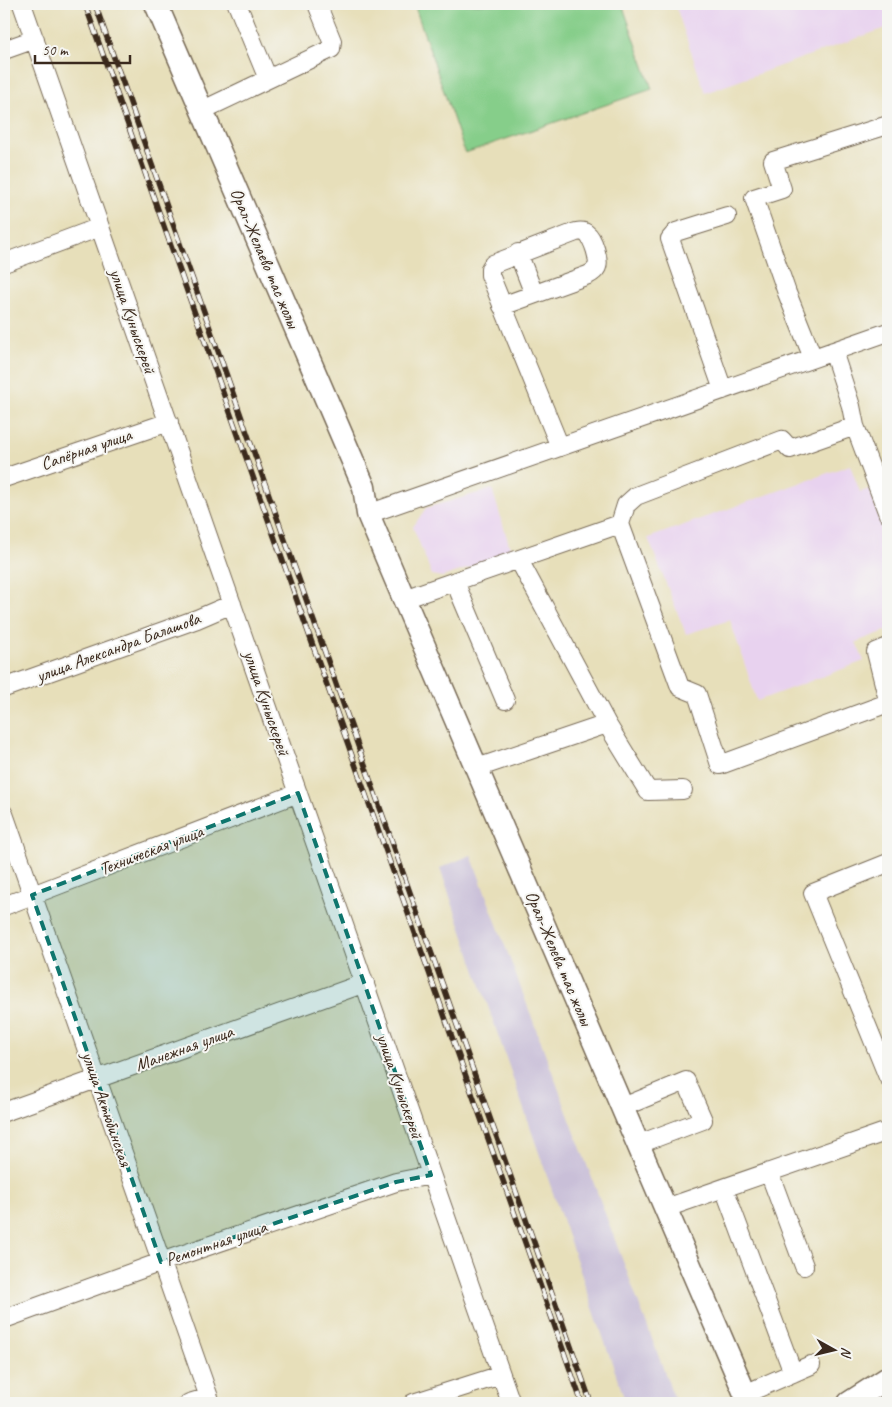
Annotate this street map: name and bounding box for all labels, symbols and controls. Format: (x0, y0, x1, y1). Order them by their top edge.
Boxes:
scale bar (35, 32, 130, 64)
text: 50 m (42, 41, 69, 60)
street label: Орал-Желаево тас жолы (226, 185, 305, 333)
street label: улица Куныскерей (104, 265, 162, 378)
street label: Сапёрная улица (38, 423, 136, 475)
street label: улица Александра Балашова (32, 607, 204, 687)
street label: улица Куныскерей (238, 647, 296, 760)
street label: Техническая улица (96, 820, 208, 880)
street label: Орал-Желева тас жолы (521, 887, 598, 1030)
street label: Манежная улица (132, 1020, 237, 1076)
street label: улица Куныскерей (371, 1030, 429, 1143)
street label: улица Актюбинская (77, 1048, 137, 1171)
street label: Ремонтная улица (163, 1215, 271, 1271)
north arrow (810, 1324, 860, 1374)
text: N (837, 1346, 855, 1360)

